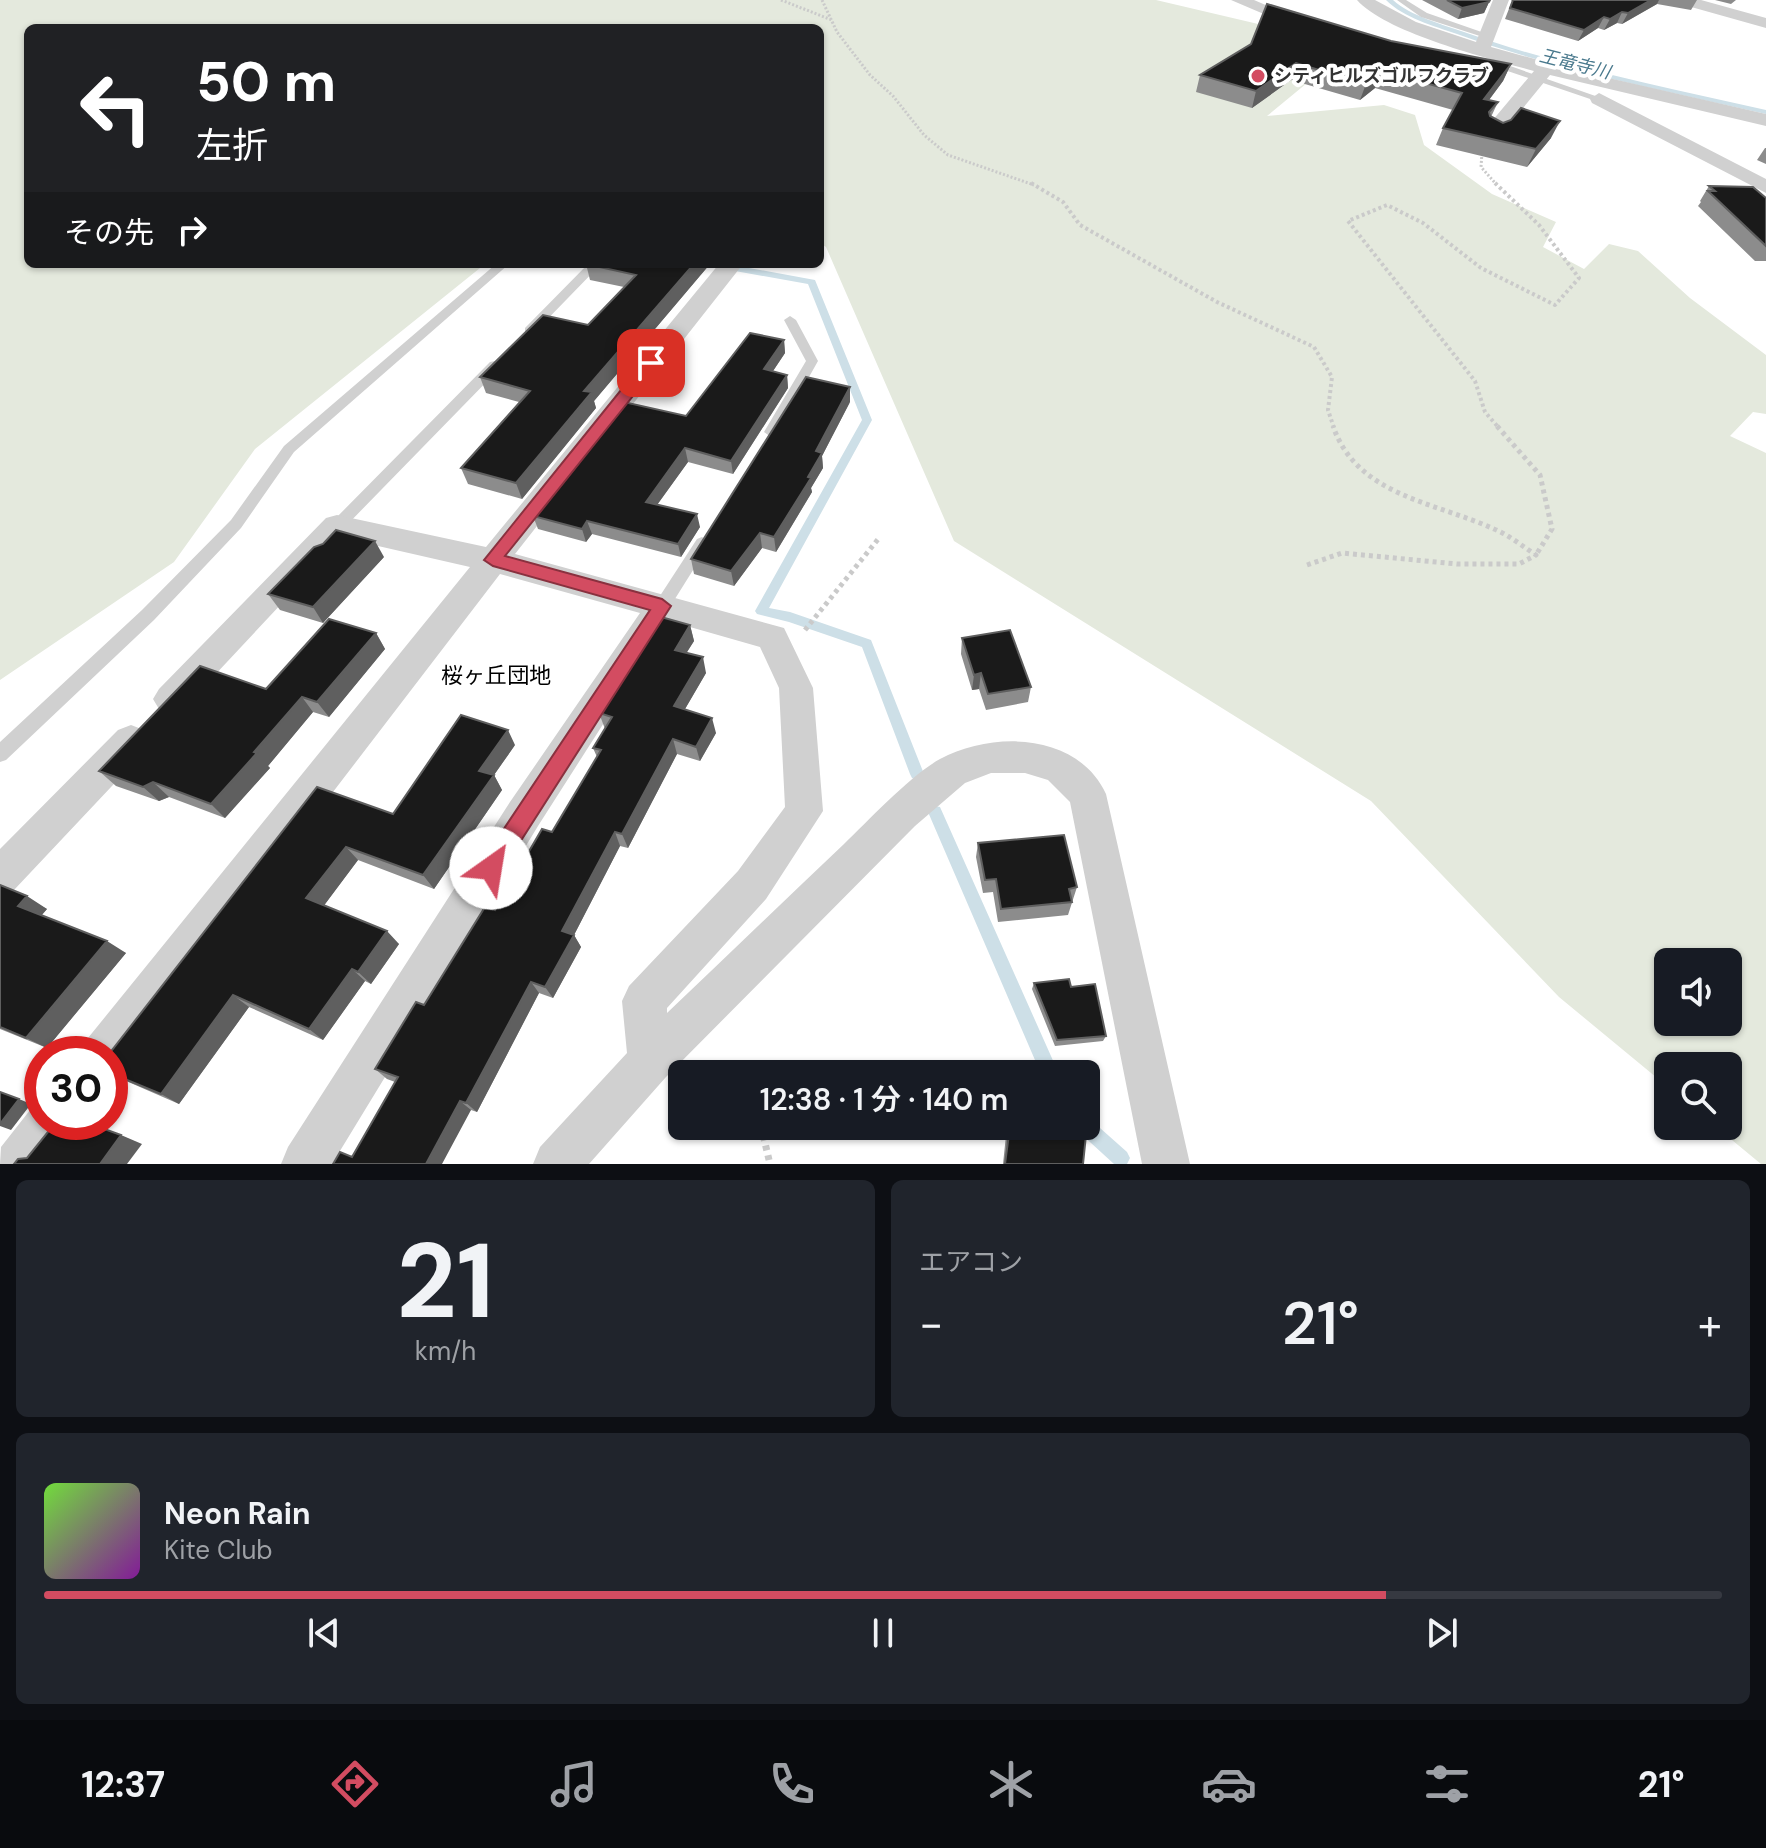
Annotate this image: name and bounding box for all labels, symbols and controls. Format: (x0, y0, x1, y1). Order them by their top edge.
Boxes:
water label: 王竜寺川 (1537, 44, 1615, 85)
text: 50 m (196, 45, 336, 118)
icon: left (64, 56, 168, 160)
place label: シティヒルズゴルフクラブ (1274, 64, 1489, 88)
marker: シティヒルズゴルフクラブ (1249, 67, 1267, 85)
text: 左折 (196, 122, 268, 169)
icon: right (170, 208, 214, 252)
text: その先 (64, 213, 154, 252)
pin (617, 329, 685, 397)
icon: arrive (629, 341, 673, 385)
district label: 桜ヶ丘団地 (441, 661, 551, 690)
position arrow (449, 826, 533, 910)
map controls (1654, 948, 1742, 1140)
button: sound (1654, 948, 1742, 1036)
speed limit sign: 30 (24, 1036, 128, 1140)
button: search (1654, 1052, 1742, 1140)
text: 12:38 · 1 分 · 140 m (760, 1080, 1008, 1119)
text: 21 (397, 1214, 494, 1349)
text: エアコン (919, 1245, 1023, 1279)
text: 21° (1282, 1284, 1359, 1363)
text: − (919, 1295, 943, 1353)
text: + (1698, 1295, 1722, 1353)
text: km/h (415, 1334, 476, 1368)
text: Neon Rain (164, 1494, 310, 1533)
text: Kite Club (164, 1533, 273, 1567)
icon: previous (302, 1611, 346, 1655)
icon: pause (861, 1611, 905, 1655)
icon: next (1420, 1611, 1464, 1655)
icon: directions (327, 1756, 383, 1812)
icon: music (546, 1756, 602, 1812)
icon: phone (764, 1756, 820, 1812)
icon: climate (983, 1756, 1039, 1812)
icon: car (1201, 1756, 1257, 1812)
icon: filters (1419, 1756, 1475, 1812)
text: 12:37 (81, 1761, 165, 1808)
text: 21° (1638, 1761, 1685, 1808)

